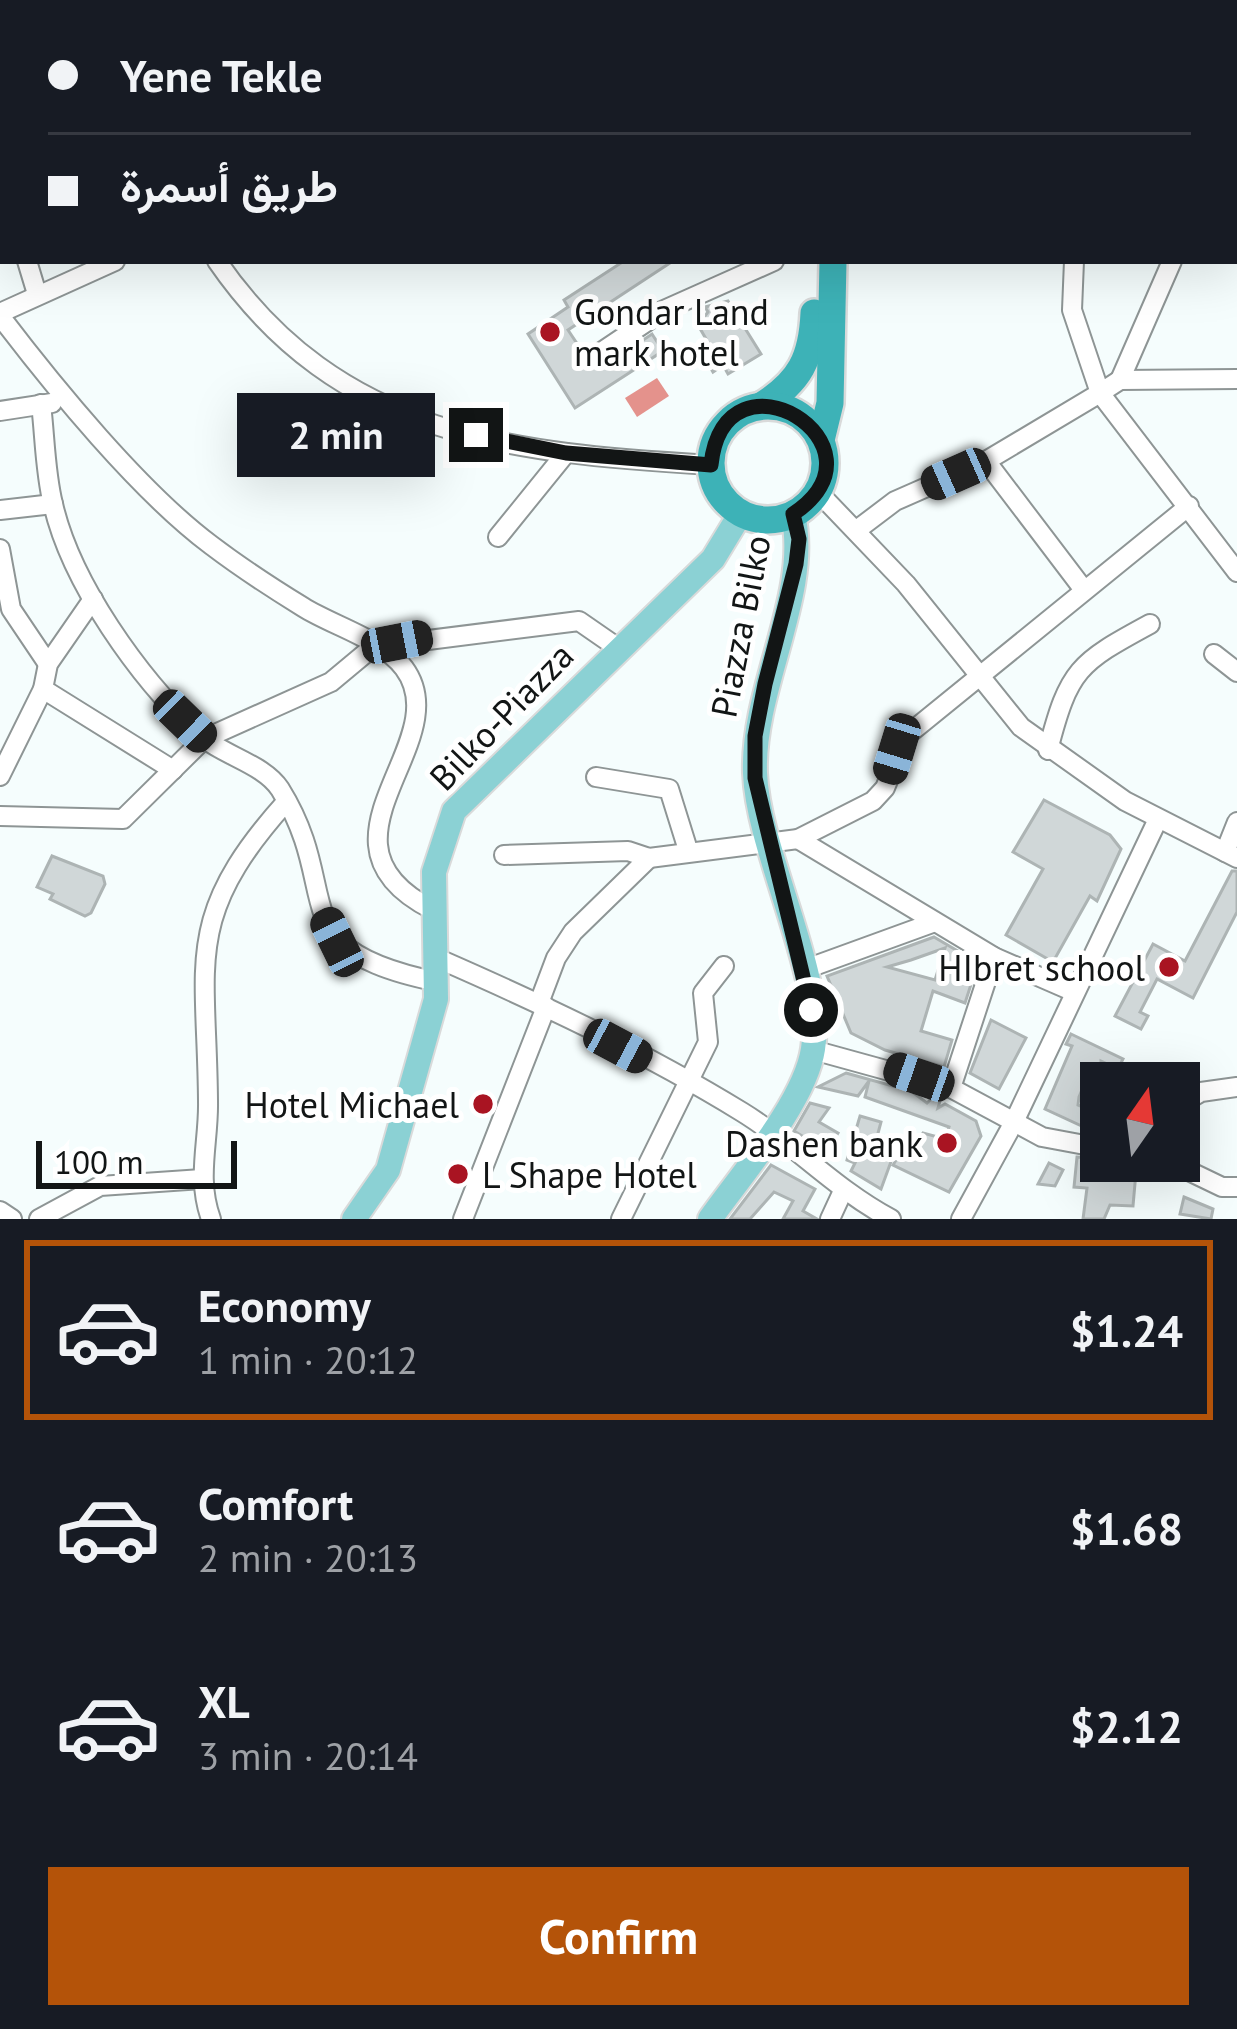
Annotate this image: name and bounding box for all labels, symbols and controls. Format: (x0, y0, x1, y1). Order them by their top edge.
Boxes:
text: Yene Tekle (120, 46, 323, 104)
text: طريق أسمرة (120, 156, 338, 214)
place label: Gondar Land mark hotel (574, 288, 769, 376)
marker: Gondar Land mark hotel (537, 319, 563, 345)
callout: 2 min (236, 393, 434, 477)
route end (449, 408, 503, 462)
text: 2 min (288, 409, 384, 460)
car (916, 443, 996, 505)
street label: Piazza Bilko (699, 531, 781, 721)
car (358, 617, 436, 667)
street label: Bilko-Piazza (419, 632, 583, 800)
car (147, 683, 223, 759)
car (869, 709, 925, 789)
car (305, 902, 369, 982)
place label: HIbret school (938, 944, 1145, 991)
marker: HIbret school (1156, 954, 1182, 980)
route start (784, 983, 838, 1037)
car (578, 1013, 658, 1079)
car (879, 1048, 959, 1106)
north arrow (1080, 1062, 1200, 1182)
map controls (1080, 1062, 1200, 1182)
place label: Hotel Michael (245, 1081, 459, 1128)
marker: Hotel Michael (470, 1091, 496, 1117)
place label: Dashen bank (725, 1120, 923, 1167)
marker: Dashen bank (934, 1130, 960, 1156)
scale bar (36, 1135, 237, 1188)
text: 100 m (54, 1140, 144, 1183)
place label: L Shape Hotel (482, 1151, 697, 1198)
marker: L Shape Hotel (445, 1161, 471, 1187)
icon: car (54, 1276, 162, 1384)
text: Economy (198, 1276, 371, 1334)
text: $1.24 (1070, 1301, 1183, 1359)
text: 1 min · 20:12 (198, 1334, 418, 1385)
icon: car (54, 1474, 162, 1582)
text: Comfort (198, 1474, 353, 1532)
text: $1.68 (1070, 1499, 1183, 1557)
text: 2 min · 20:13 (198, 1532, 418, 1583)
icon: car (54, 1672, 162, 1780)
text: XL (198, 1672, 250, 1730)
text: $2.12 (1070, 1697, 1183, 1755)
text: 3 min · 20:14 (198, 1730, 418, 1781)
button: Confirm (48, 1867, 1189, 2005)

